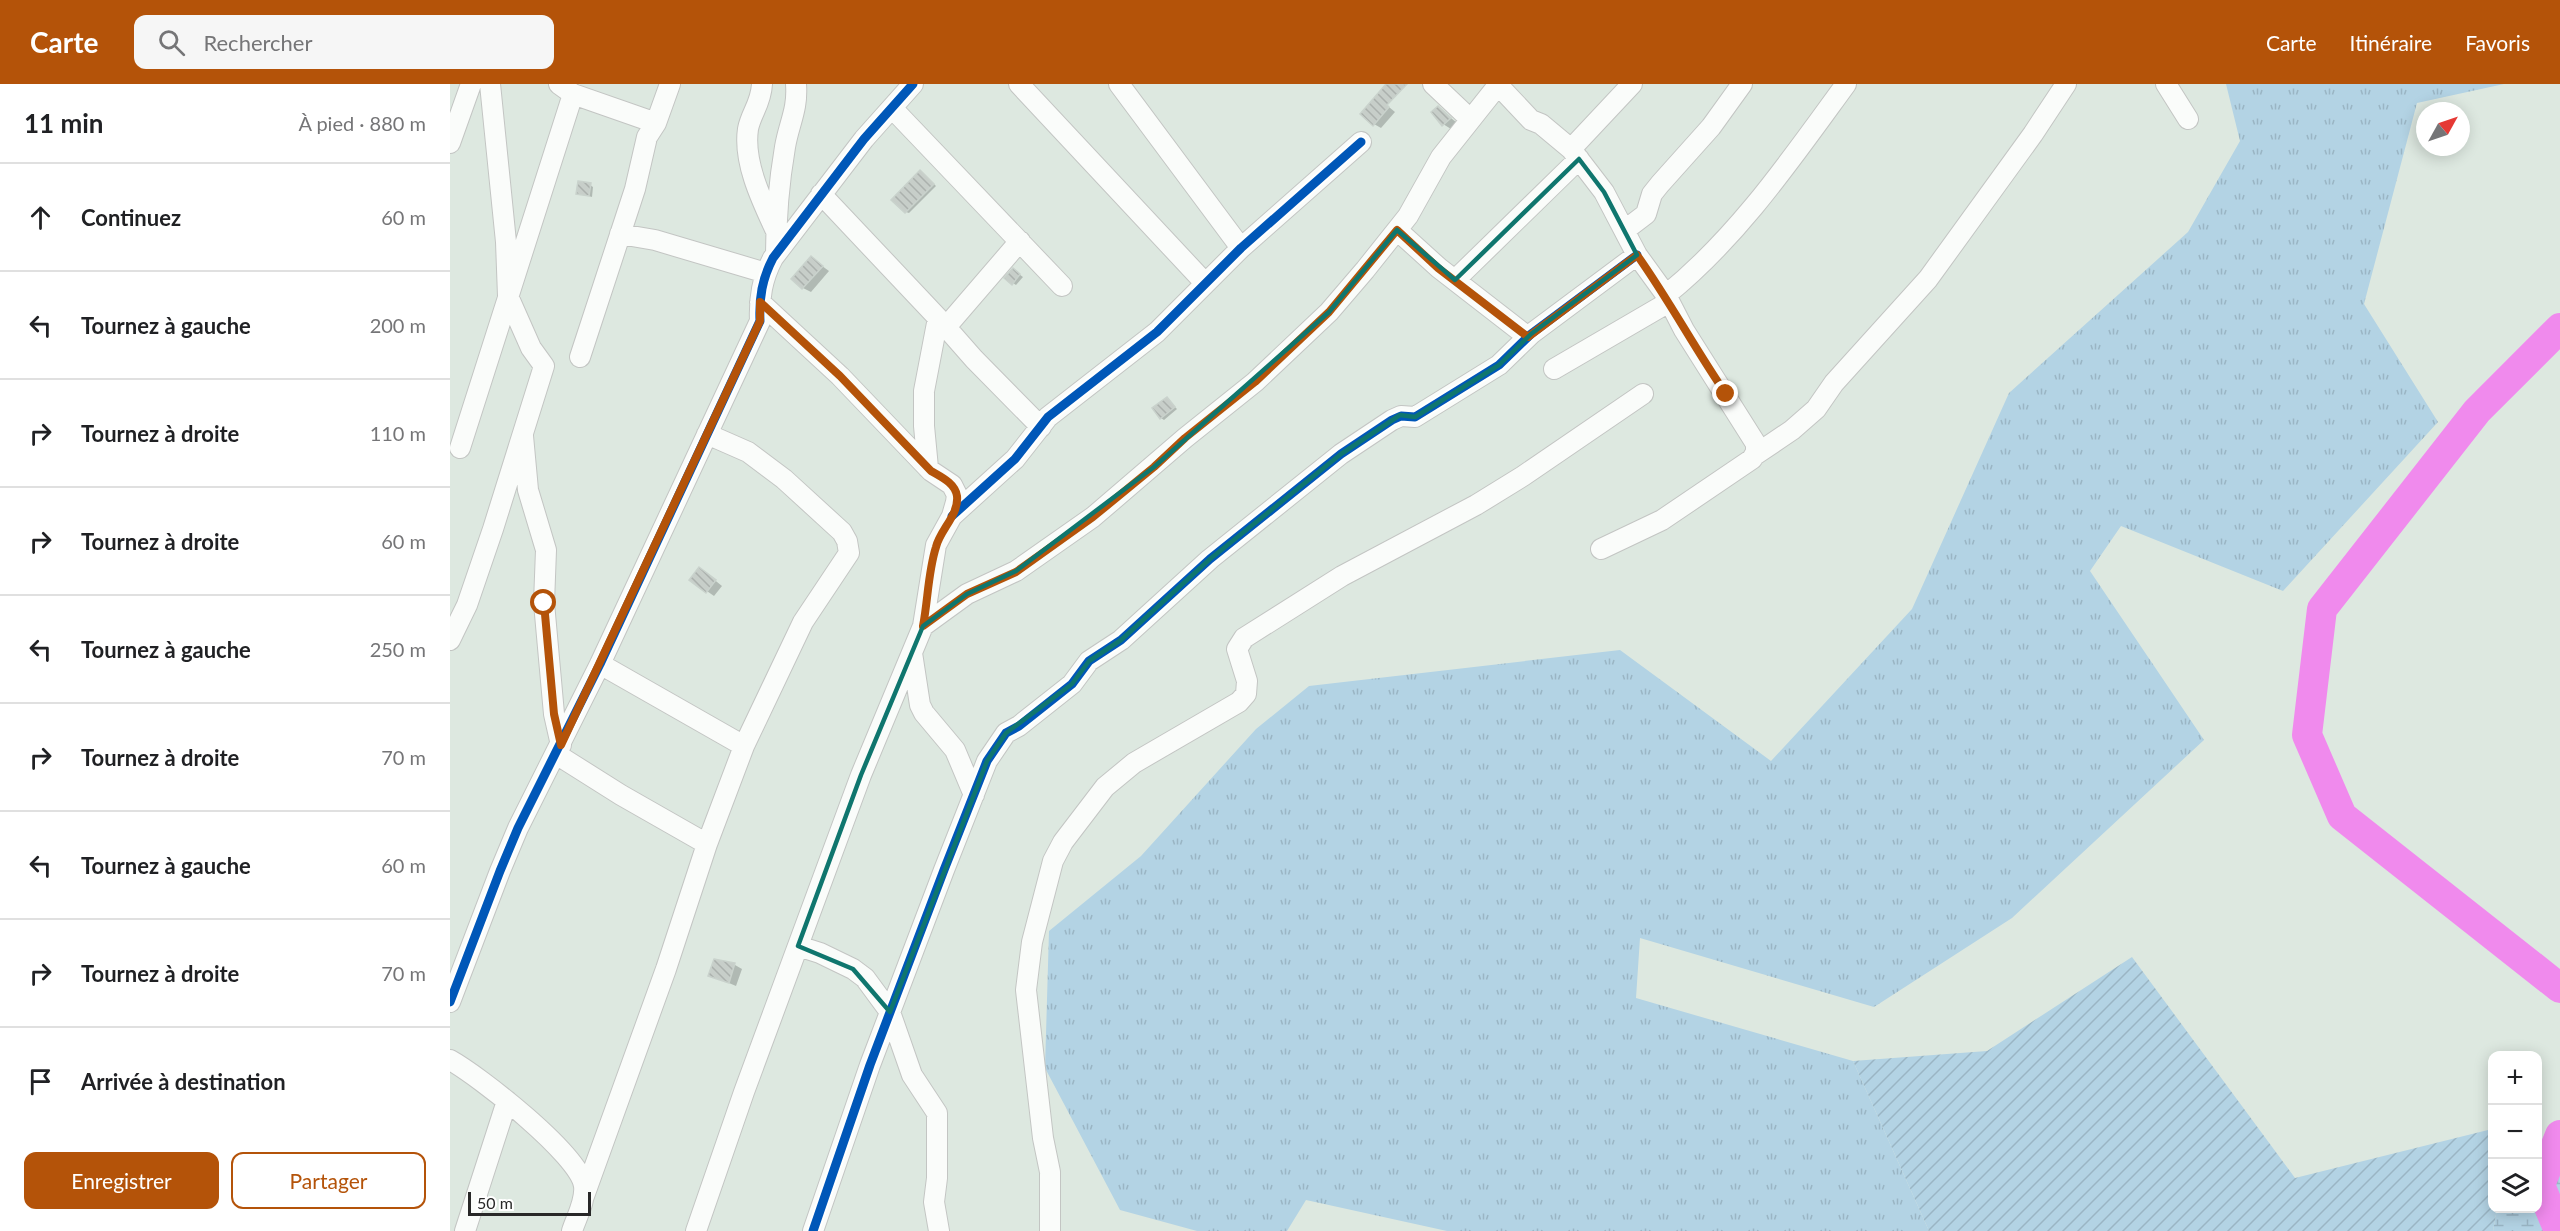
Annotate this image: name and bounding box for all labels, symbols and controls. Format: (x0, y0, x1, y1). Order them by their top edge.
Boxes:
search box (134, 15, 554, 69)
text: Carte (30, 25, 98, 59)
icon: search (155, 26, 188, 59)
text: Rechercher (203, 29, 312, 56)
text: Carte (2266, 30, 2317, 55)
text: Itinéraire (2350, 30, 2432, 55)
text: Favoris (2465, 30, 2530, 55)
north arrow (2416, 102, 2470, 156)
text: 11 min (24, 107, 104, 139)
text: À pied · 880 m (298, 111, 426, 135)
icon: ahead (24, 201, 57, 234)
text: Continuez (81, 204, 181, 231)
text: 60 m (381, 205, 426, 229)
icon: left (24, 309, 57, 342)
text: Tournez à gauche (81, 312, 251, 339)
text: 200 m (370, 313, 426, 337)
route end (1712, 380, 1738, 406)
icon: right (24, 417, 57, 450)
text: Tournez à droite (81, 420, 239, 447)
text: 110 m (370, 421, 426, 445)
icon: right (24, 525, 57, 558)
text: Tournez à droite (81, 528, 239, 555)
text: 60 m (381, 529, 426, 553)
route start (530, 589, 556, 615)
icon: left (24, 633, 57, 666)
text: Tournez à gauche (81, 636, 251, 663)
text: 250 m (370, 637, 426, 661)
icon: right (24, 741, 57, 774)
text: Tournez à droite (81, 744, 239, 771)
text: 70 m (381, 745, 426, 769)
icon: left (24, 849, 57, 882)
text: Tournez à gauche (81, 852, 251, 879)
text: 60 m (381, 853, 426, 877)
icon: right (24, 957, 57, 990)
text: Tournez à droite (81, 960, 239, 987)
text: 70 m (381, 961, 426, 985)
map controls (2488, 1051, 2542, 1213)
button: + (2488, 1051, 2542, 1105)
icon: arrive (24, 1065, 57, 1098)
text: Arrivée à destination (81, 1068, 286, 1095)
button: − (2488, 1105, 2542, 1159)
button: Enregistrer (24, 1152, 219, 1209)
button: Partager (231, 1152, 426, 1209)
button: layers (2488, 1159, 2542, 1213)
scale bar (468, 1189, 591, 1216)
text: 50 m (477, 1193, 513, 1212)

